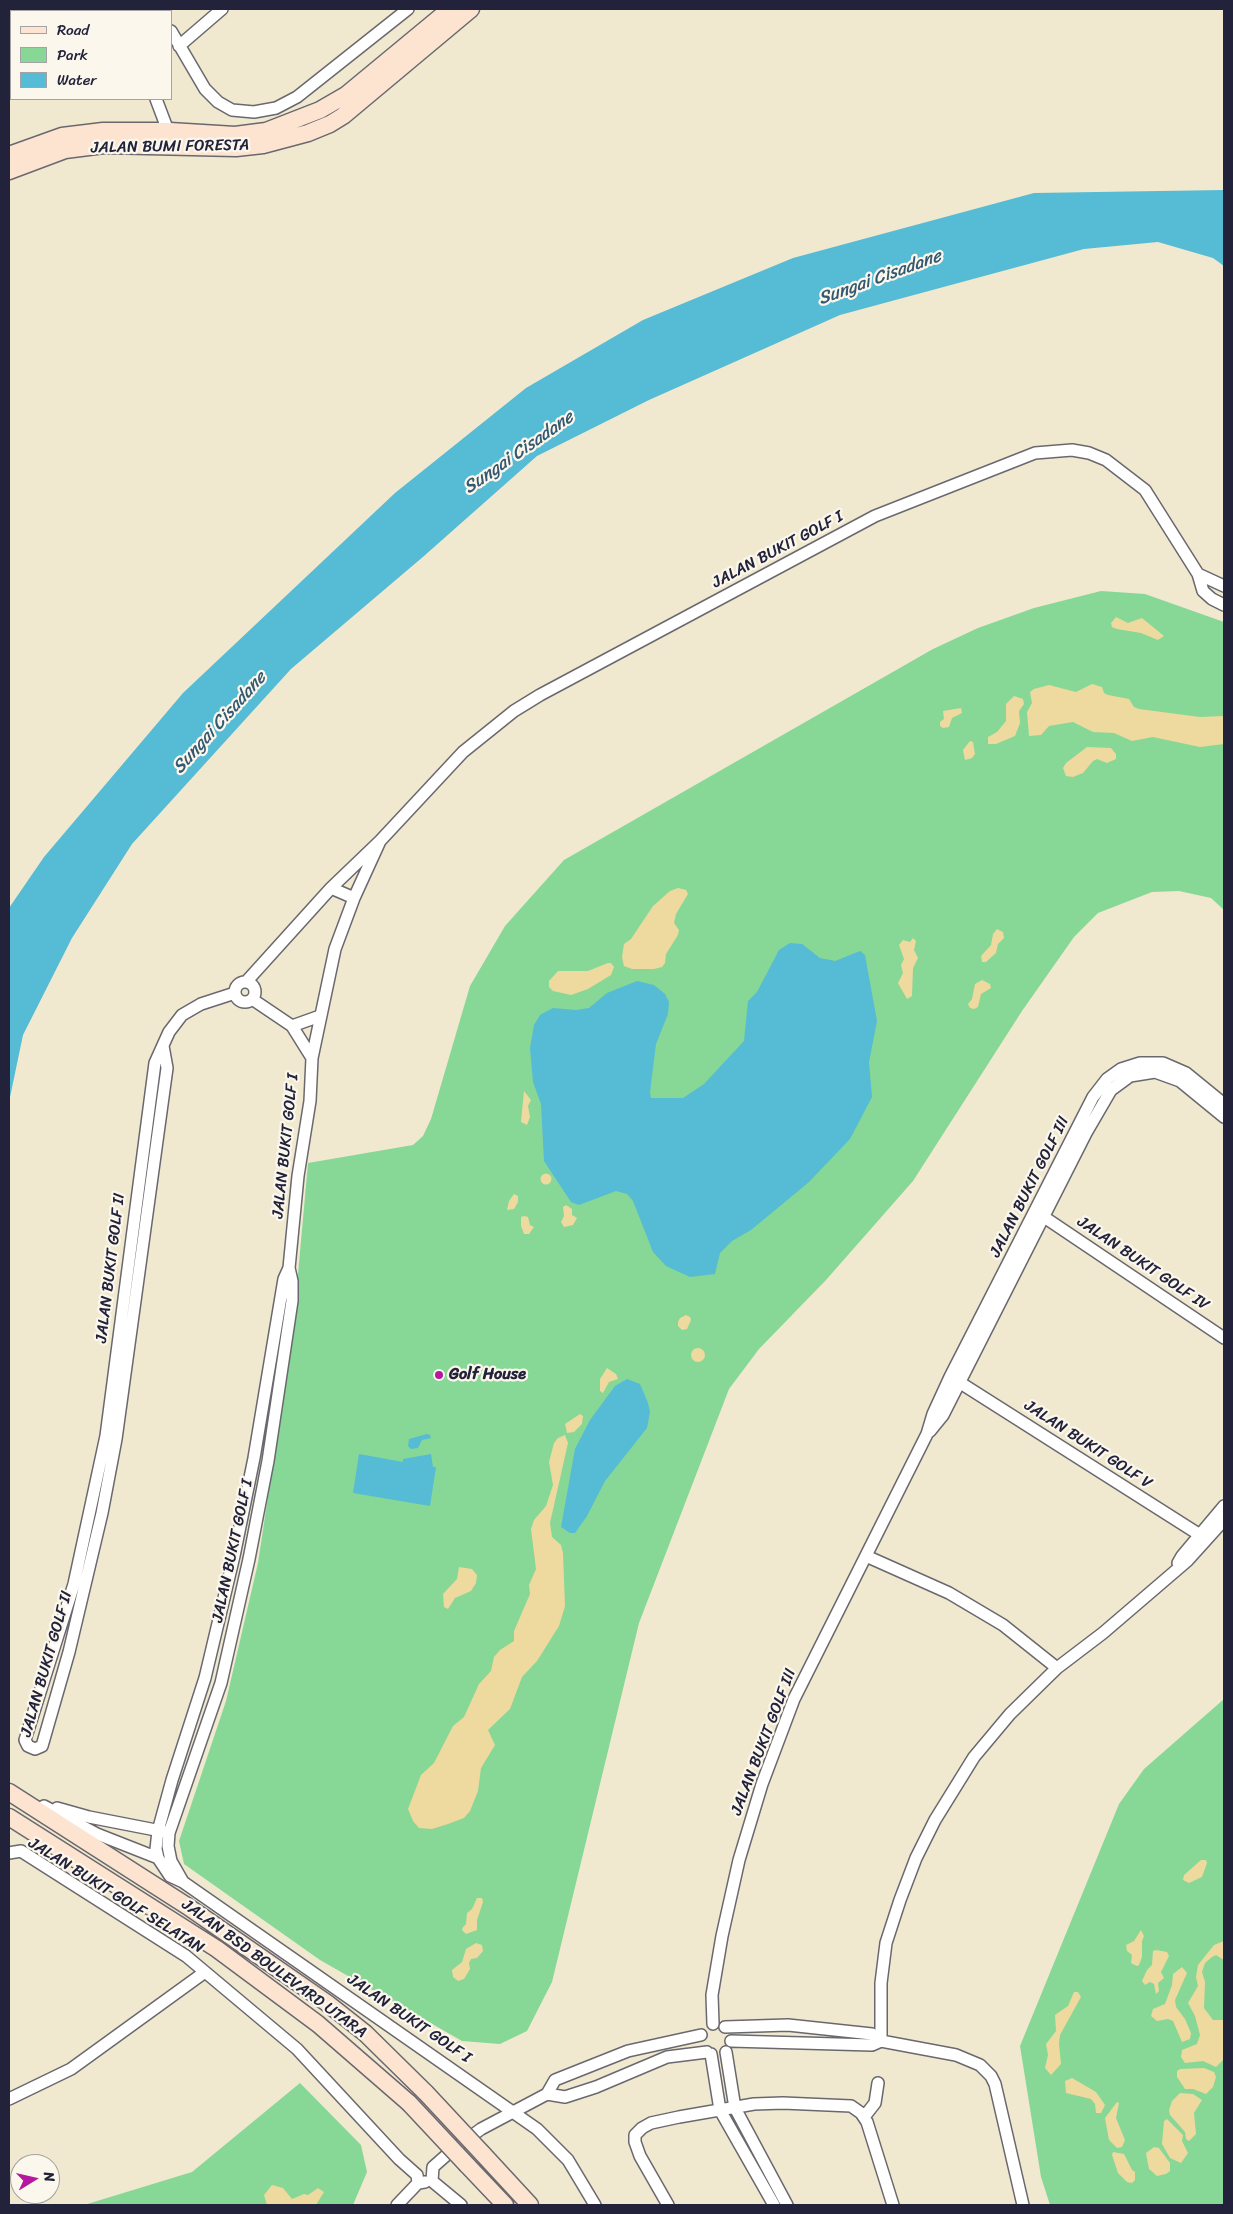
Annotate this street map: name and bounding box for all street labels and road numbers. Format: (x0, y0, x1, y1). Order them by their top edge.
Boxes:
street label: JALAN BUMI FORESTA (91, 136, 249, 158)
street label: JALAN BUKIT GOLF I (709, 507, 847, 593)
street label: JALAN BUKIT GOLF I (269, 1073, 303, 1219)
street label: JALAN BUKIT GOLF III (986, 1113, 1074, 1261)
street label: JALAN BUKIT GOLF II (92, 1192, 130, 1344)
street label: JALAN BUKIT GOLF IV (1073, 1213, 1213, 1315)
street label: JALAN BUKIT GOLF V (1020, 1396, 1156, 1494)
street label: JALAN BUKIT GOLF I (208, 1478, 258, 1624)
street label: JALAN BUKIT GOLF II (17, 1589, 77, 1739)
street label: JALAN BUKIT GOLF III (727, 1666, 801, 1818)
street label: JALAN BUKIT GOLF SELATAN (25, 1834, 207, 1958)
street label: JALAN BSD BOULEVARD UTARA (178, 1895, 370, 2043)
street label: JALAN BUKIT GOLF I (343, 1970, 475, 2068)

